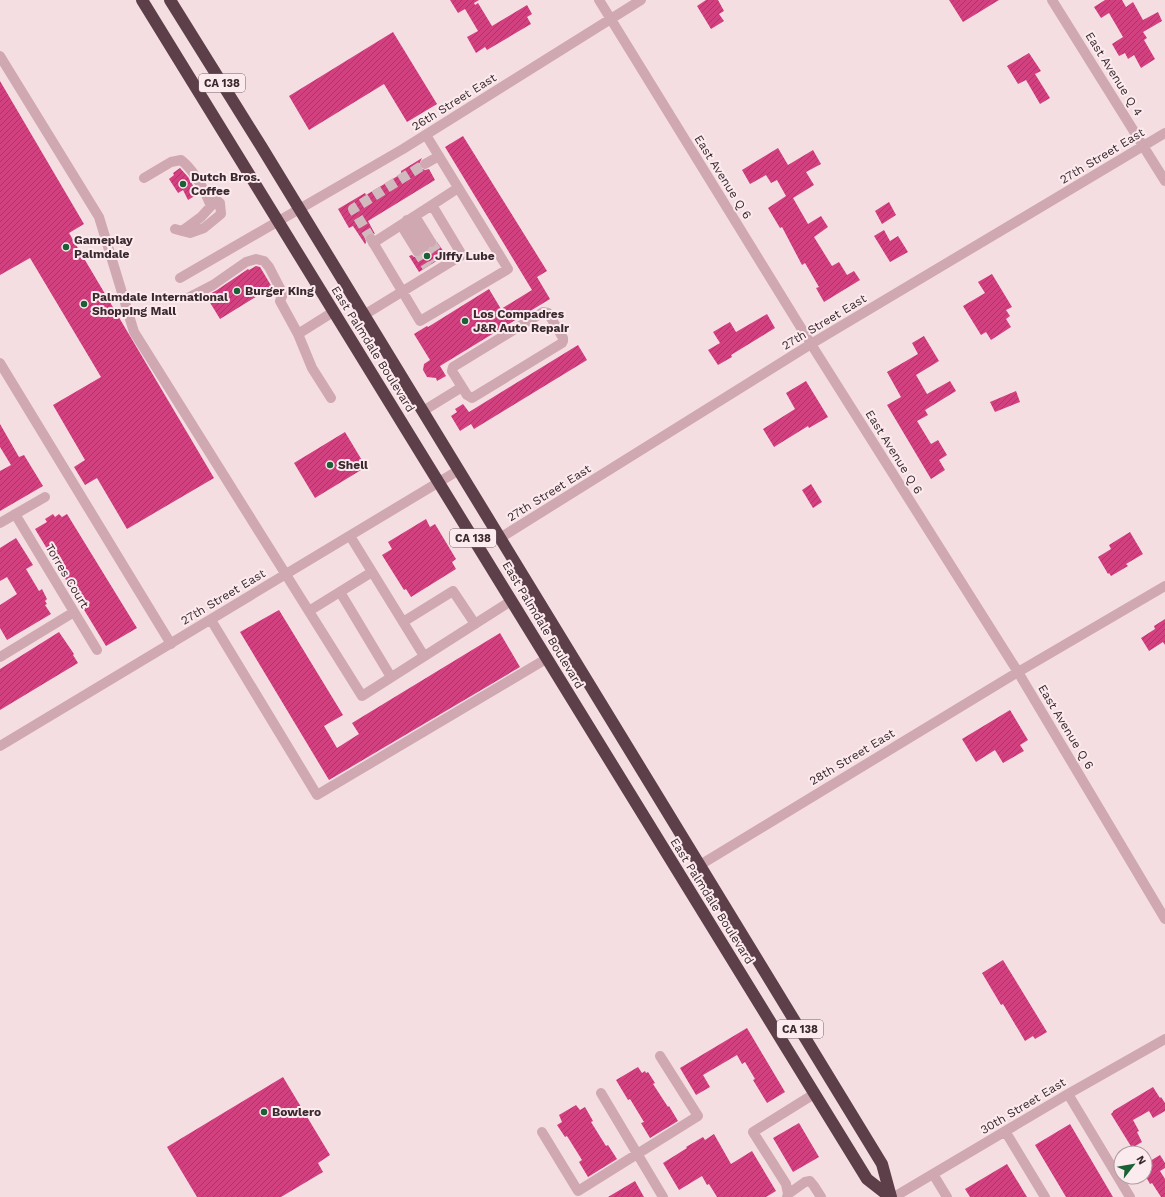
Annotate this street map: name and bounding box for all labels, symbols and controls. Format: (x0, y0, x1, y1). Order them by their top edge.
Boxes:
street label: East Avenue Q 4 (1083, 29, 1145, 119)
street label: 26th Street East (409, 70, 499, 134)
road number: CA 138 (199, 74, 245, 92)
street label: 27th Street East (1057, 125, 1147, 187)
street label: East Avenue Q 6 (692, 132, 754, 222)
place label: Dutch Bros. Coffee (191, 170, 260, 198)
marker: Dutch Bros. Coffee (178, 179, 188, 189)
place label: Gameplay Palmdale (74, 233, 133, 261)
marker: Gameplay Palmdale (61, 242, 71, 252)
place label: Jiffy Lube (435, 249, 495, 263)
marker: Jiffy Lube (422, 251, 432, 261)
street label: East Palmdale Boulevard (328, 283, 418, 415)
place label: Burger King (245, 284, 314, 298)
marker: Burger King (232, 286, 242, 296)
place label: Palmdale International Shopping Mall (92, 290, 228, 318)
street label: 27th Street East (779, 291, 869, 353)
marker: Palmdale International Shopping Mall (79, 299, 89, 309)
place label: Los Compadres J&R Auto Repair (473, 307, 570, 335)
marker: Los Compadres J&R Auto Repair (460, 316, 470, 326)
street label: East Avenue Q 6 (863, 407, 925, 497)
place label: Shell (338, 458, 368, 472)
marker: Shell (325, 460, 335, 470)
street label: 27th Street East (505, 462, 593, 524)
road number: CA 138 (450, 529, 496, 547)
street label: Torres Court (42, 541, 92, 611)
street label: East Palmdale Boulevard (499, 559, 587, 691)
street label: 27th Street East (178, 566, 268, 628)
street label: East Avenue Q 6 (1035, 682, 1097, 772)
street label: 28th Street East (807, 726, 897, 788)
street label: East Palmdale Boulevard (667, 835, 757, 967)
road number: CA 138 (777, 1020, 823, 1038)
street label: 30th Street East (978, 1075, 1068, 1137)
place label: Bowlero (272, 1105, 321, 1119)
marker: Bowlero (259, 1107, 269, 1117)
north arrow (1113, 1145, 1153, 1185)
text: N (1133, 1153, 1149, 1167)

